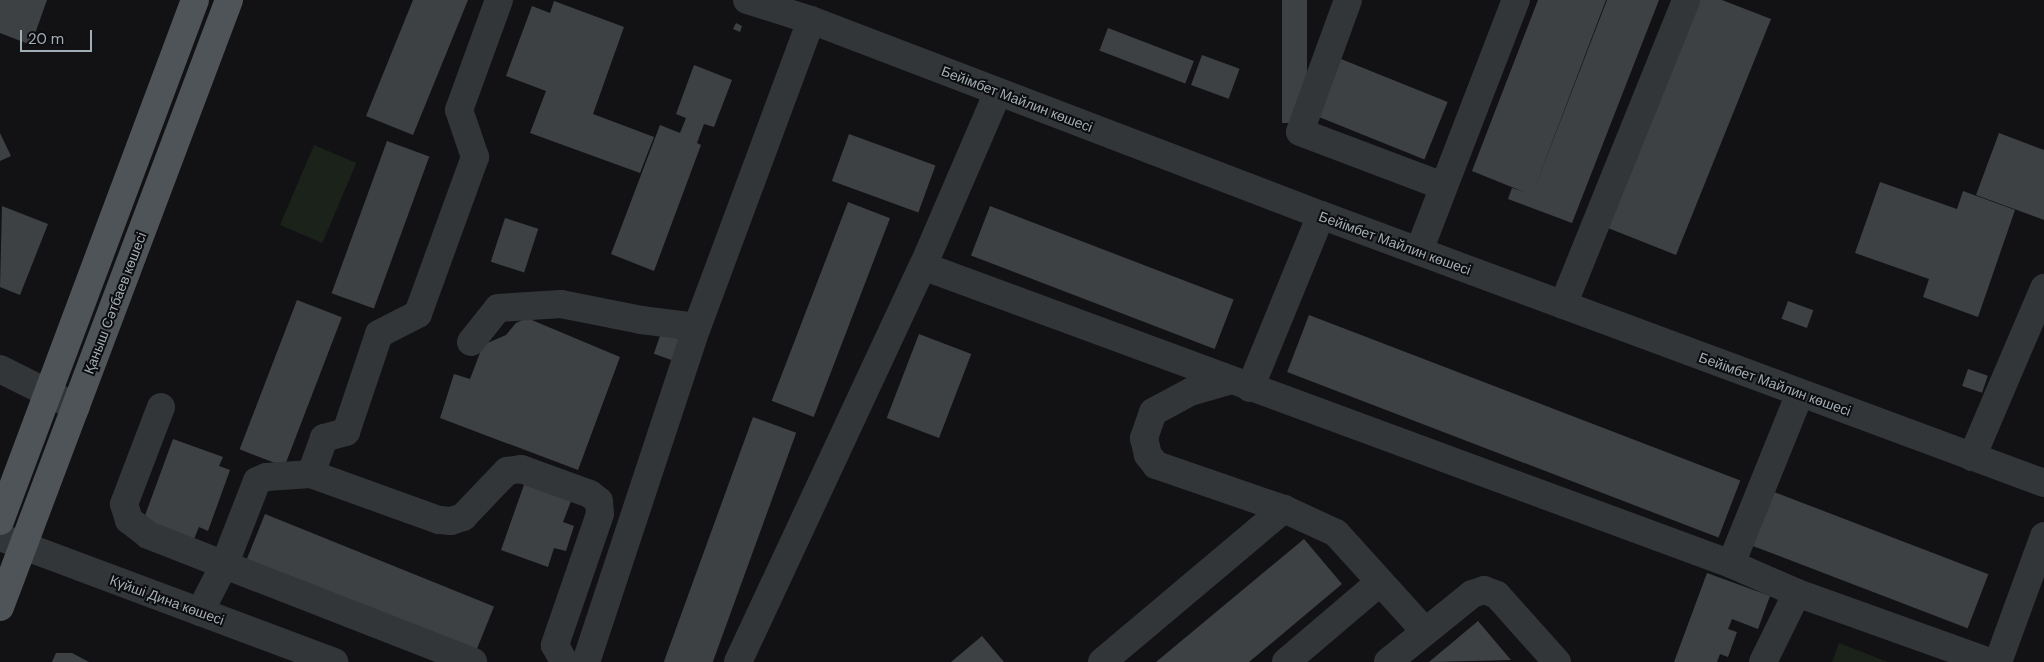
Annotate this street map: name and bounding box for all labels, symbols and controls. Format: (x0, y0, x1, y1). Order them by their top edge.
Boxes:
scale bar (22, 20, 95, 52)
text: 20 m (28, 29, 64, 49)
street label: Бейімбет Майлин көшесі (939, 62, 1095, 136)
street label: Бейімбет Майлин көшесі (1317, 208, 1473, 278)
street label: Қаныш Сәтбаев көшесі (80, 230, 150, 376)
street label: Бейімбет Майлин көшесі (1697, 349, 1853, 419)
street label: Күйші Дина көшесі (107, 571, 227, 629)

